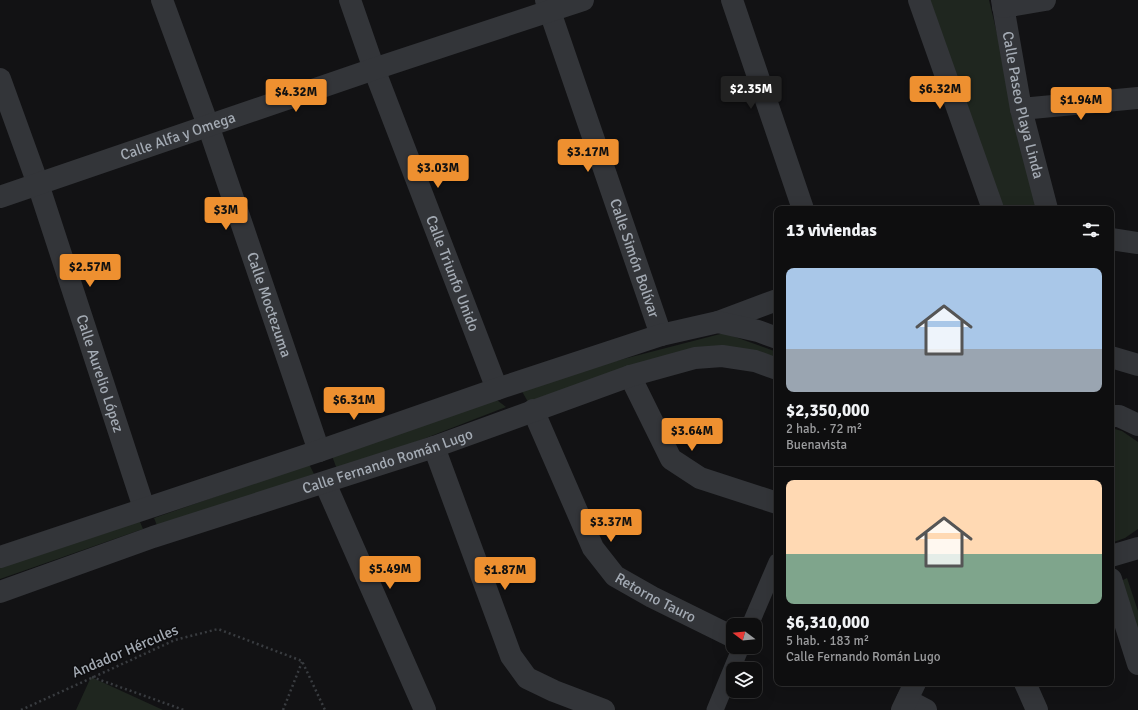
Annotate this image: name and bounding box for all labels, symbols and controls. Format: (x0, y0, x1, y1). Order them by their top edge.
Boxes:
street label: Calle Paseo Playa Linda (999, 30, 1048, 181)
pin: $2.35M (718, 76, 784, 110)
pin: $6.32M (907, 76, 973, 110)
pin: $4.32M (263, 79, 329, 113)
text: $2.35M (730, 81, 772, 97)
text: $6.32M (919, 81, 961, 97)
text: $4.32M (275, 84, 317, 100)
pin: $1.94M (1048, 87, 1114, 121)
text: $1.94M (1060, 92, 1102, 108)
street label: Calle Alfa y Omega (118, 108, 238, 164)
pin: $3.17M (555, 139, 621, 173)
text: $3.17M (567, 144, 609, 160)
pin: $3.03M (405, 155, 471, 189)
text: $3.03M (417, 160, 459, 176)
street label: Calle Simón Bolívar (606, 196, 664, 321)
pin: $3M (207, 197, 245, 231)
text: $3M (214, 202, 238, 218)
street label: Calle Triunfo Unido (422, 213, 483, 334)
icon: filters (1080, 219, 1102, 241)
text: 13 viviendas (786, 220, 877, 241)
street label: Calle Moctezuma (243, 250, 295, 360)
pin: $2.57M (57, 254, 123, 288)
text: $2.57M (69, 259, 111, 275)
icon: home (908, 294, 980, 366)
street label: Calle Aurelio López (72, 312, 128, 435)
pin: $6.31M (321, 387, 387, 421)
text: $6.31M (333, 392, 375, 408)
text: $2,350,000 (786, 400, 869, 421)
pin: $3.64M (659, 418, 725, 452)
text: 2 hab. · 72 m² (786, 421, 862, 437)
text: $3.64M (671, 423, 713, 439)
street label: Calle Fernando Román Lugo (300, 425, 475, 498)
text: Buenavista (786, 437, 847, 453)
icon: home (908, 506, 980, 578)
pin: $3.37M (578, 509, 644, 543)
text: $3.37M (590, 514, 632, 530)
pin: $5.49M (357, 556, 423, 590)
pin: $1.87M (472, 557, 538, 591)
text: $5.49M (369, 561, 411, 577)
text: $1.87M (484, 562, 526, 578)
street label: Retorno Tauro (612, 569, 699, 626)
text: $6,310,000 (786, 612, 869, 633)
north arrow (726, 618, 762, 654)
map controls (726, 618, 762, 698)
street label: Andador Hércules (69, 620, 181, 682)
text: 5 hab. · 183 m² (786, 633, 869, 649)
text: Calle Fernando Román Lugo (786, 649, 941, 665)
button: layers (726, 662, 762, 698)

